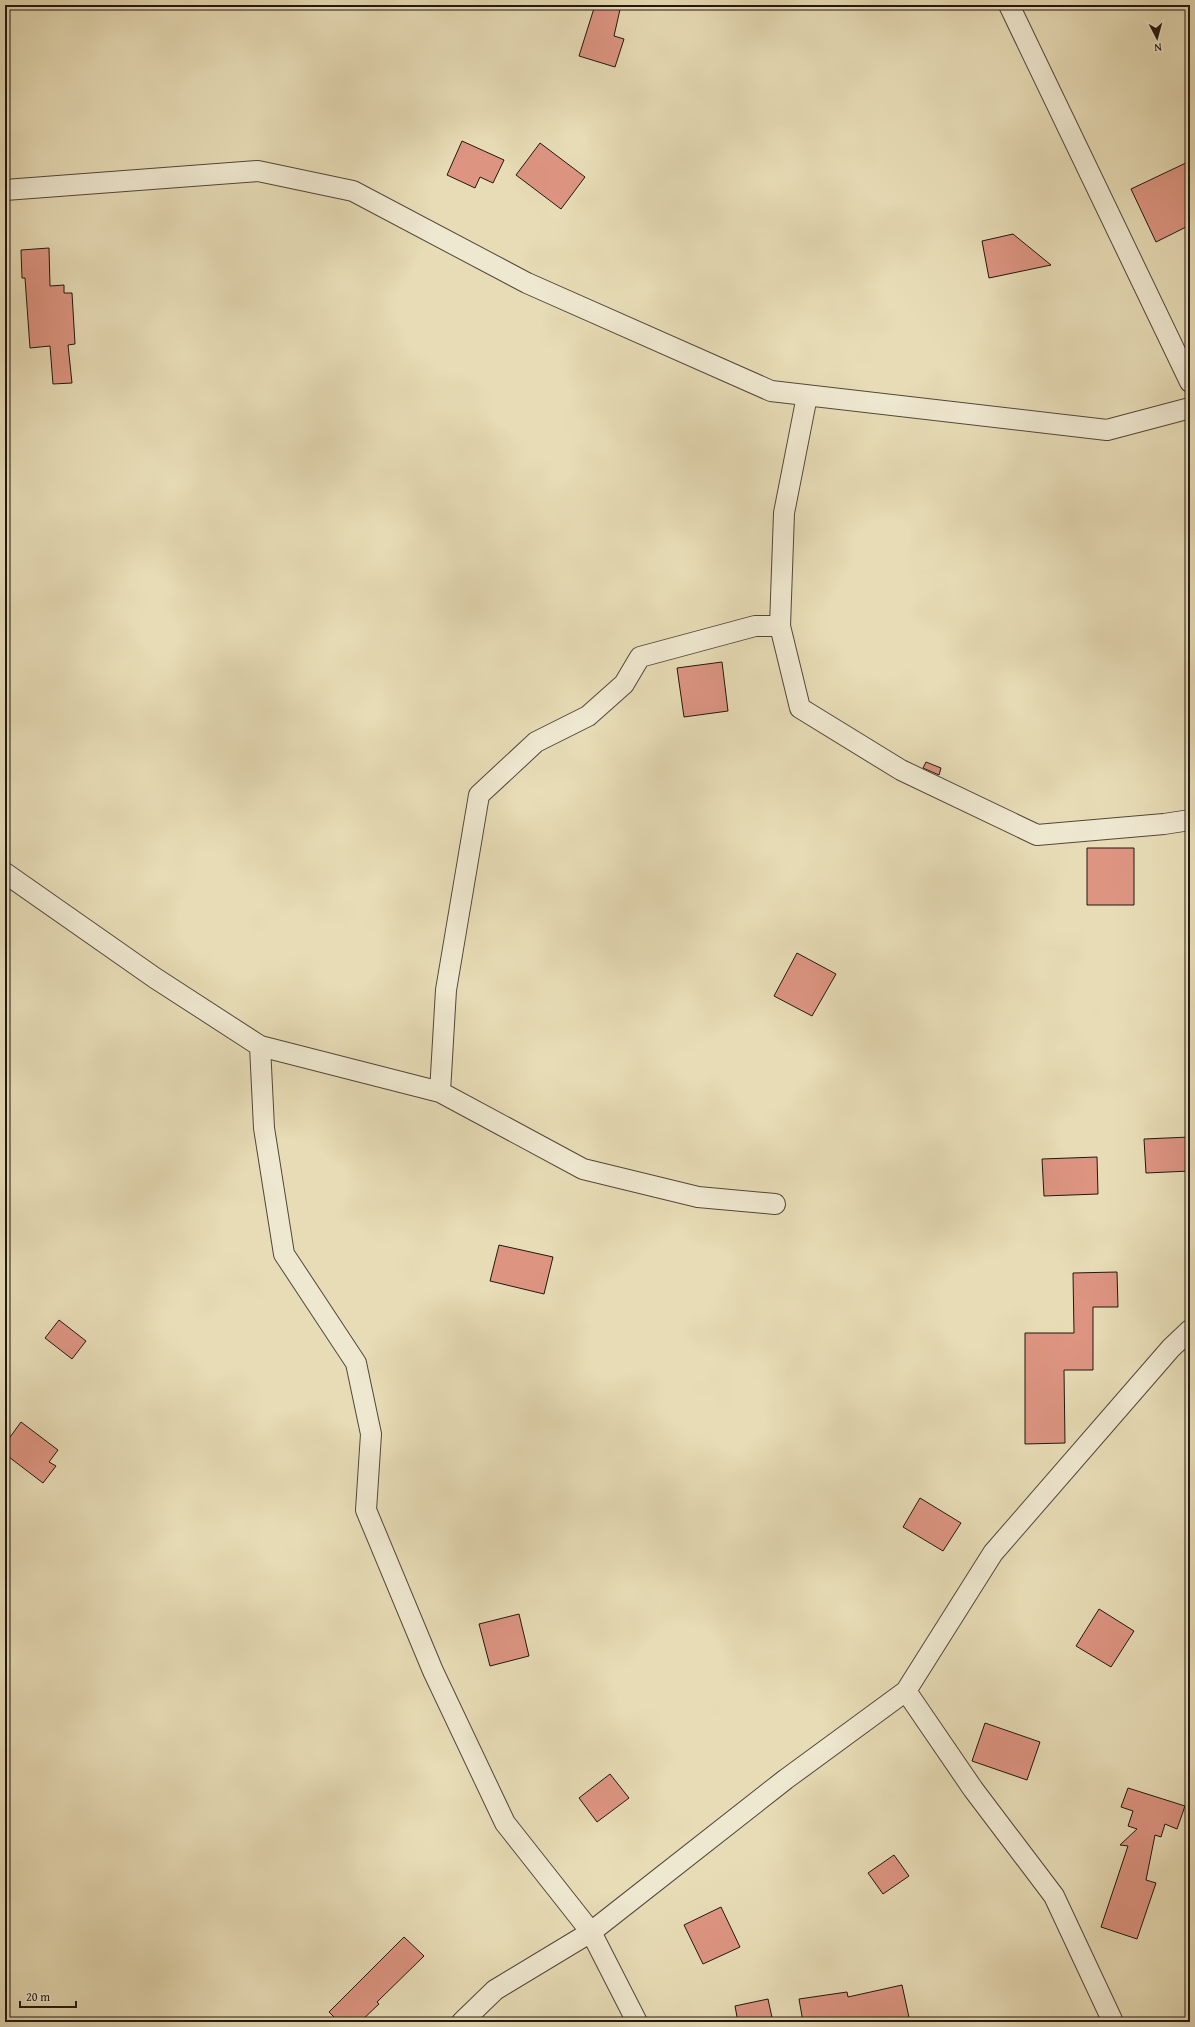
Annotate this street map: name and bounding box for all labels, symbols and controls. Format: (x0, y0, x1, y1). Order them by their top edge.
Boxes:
north arrow (1137, 18, 1177, 58)
text: N (1153, 40, 1163, 56)
scale bar (20, 1983, 76, 2009)
text: 20 m (26, 1988, 50, 2005)

